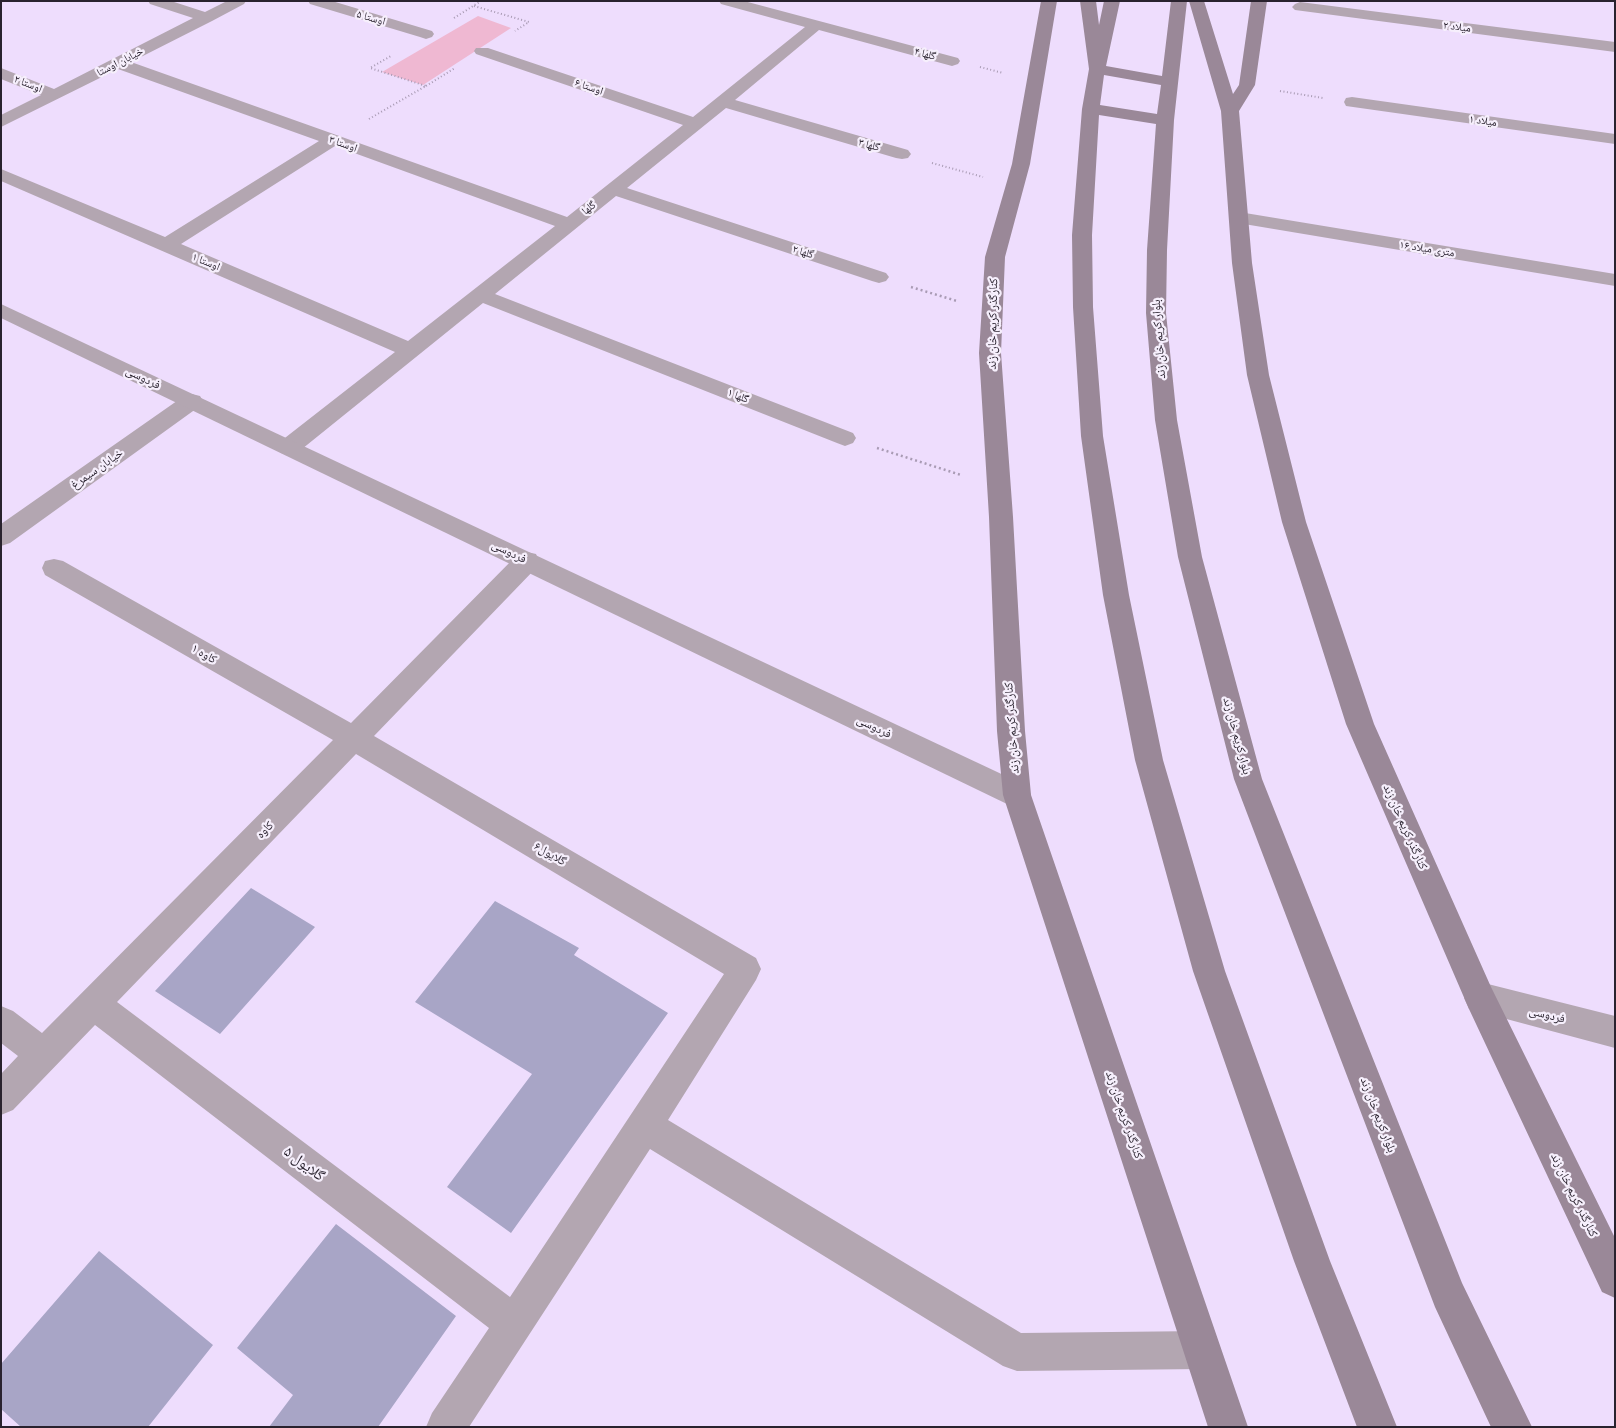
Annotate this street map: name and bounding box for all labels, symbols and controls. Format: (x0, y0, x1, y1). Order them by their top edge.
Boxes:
street label: اوستا ۵ (355, 8, 387, 28)
street label: میلاد ۲ (1442, 19, 1472, 35)
street label: خیابان اوستا (95, 45, 145, 79)
street label: گلها ۴ (913, 45, 937, 63)
street label: اوستا ۲ (12, 72, 44, 96)
street label: اوستا ۶ (573, 76, 605, 98)
street label: میلاد ۱ (1468, 113, 1498, 129)
street label: اوستا ۳ (327, 133, 359, 155)
street label: گلها ۳ (857, 136, 881, 154)
street label: گلها (579, 198, 599, 218)
street label: ۱۶ متری میلاد (1399, 238, 1455, 260)
street label: گلها ۲ (791, 242, 815, 262)
street label: اوستا ۱ (190, 250, 222, 274)
street label: کنارگذر کریم خان زند (985, 278, 1001, 370)
street label: بلوار کریم خان زند (1149, 299, 1169, 379)
street label: فردوسی (123, 364, 163, 392)
street label: گلها ۱ (725, 386, 751, 406)
street label: خیابان سیمرغ (68, 446, 126, 492)
street label: فردوسی (489, 538, 529, 566)
street label: کاوه ۱ (189, 641, 219, 667)
street label: کنارگذر کریم خان زند (1002, 682, 1022, 774)
street label: بلوار کریم خان زند (1220, 696, 1254, 776)
street label: فردوسی (854, 713, 894, 741)
street label: کنارگذر کریم خان زند (1380, 782, 1430, 872)
street label: کاوه (253, 818, 277, 842)
street label: گلایول۶ (531, 839, 569, 869)
street label: فردوسی (1527, 1004, 1567, 1026)
street label: کنارگذر کریم خان زند (1102, 1069, 1146, 1161)
street label: بلوار کریم خان زند (1357, 1075, 1399, 1155)
street label: گلایول ۵ (280, 1143, 328, 1185)
street label: کنارگذر کریم خان زند (1547, 1151, 1601, 1239)

